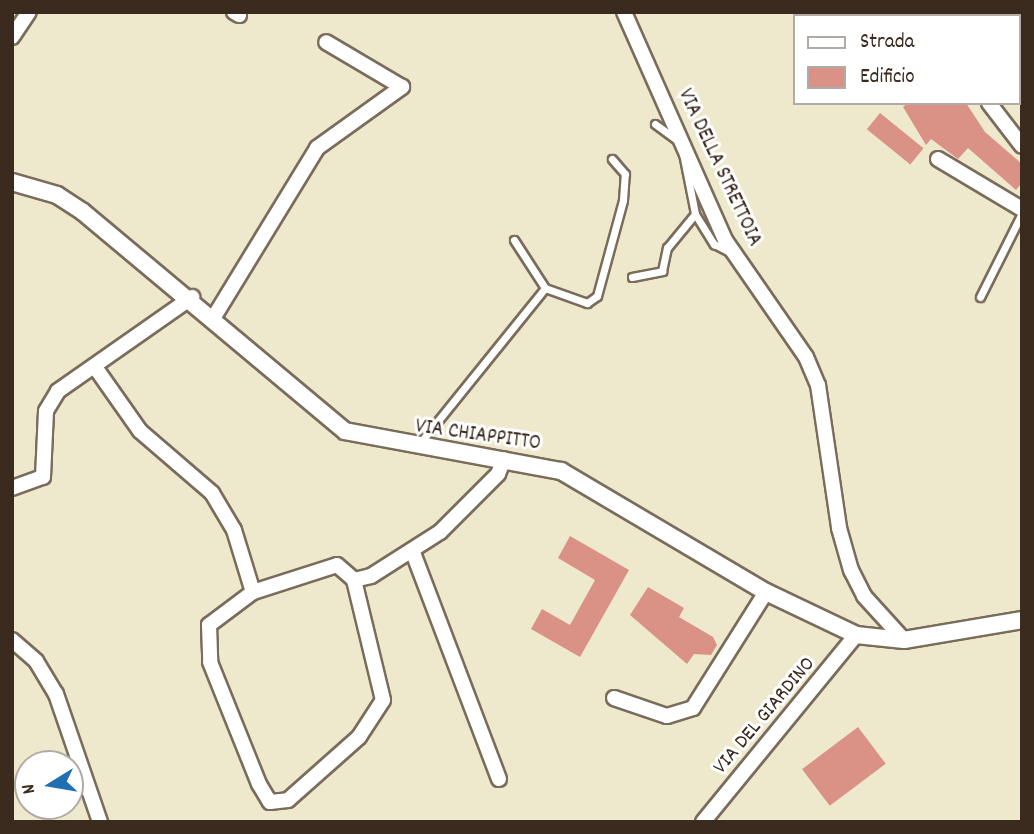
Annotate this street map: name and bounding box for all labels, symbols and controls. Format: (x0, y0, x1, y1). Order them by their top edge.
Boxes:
legend (792, 14, 1020, 105)
text: Strada (860, 28, 914, 58)
text: Edificio (860, 63, 915, 93)
street label: VIA DELLA STRETTOIA (671, 85, 767, 251)
street label: VIA CHIAPPITTO (414, 415, 542, 457)
street label: VIA DEL GIARDINO (709, 652, 821, 780)
north arrow (14, 750, 84, 820)
text: N (16, 782, 44, 796)

